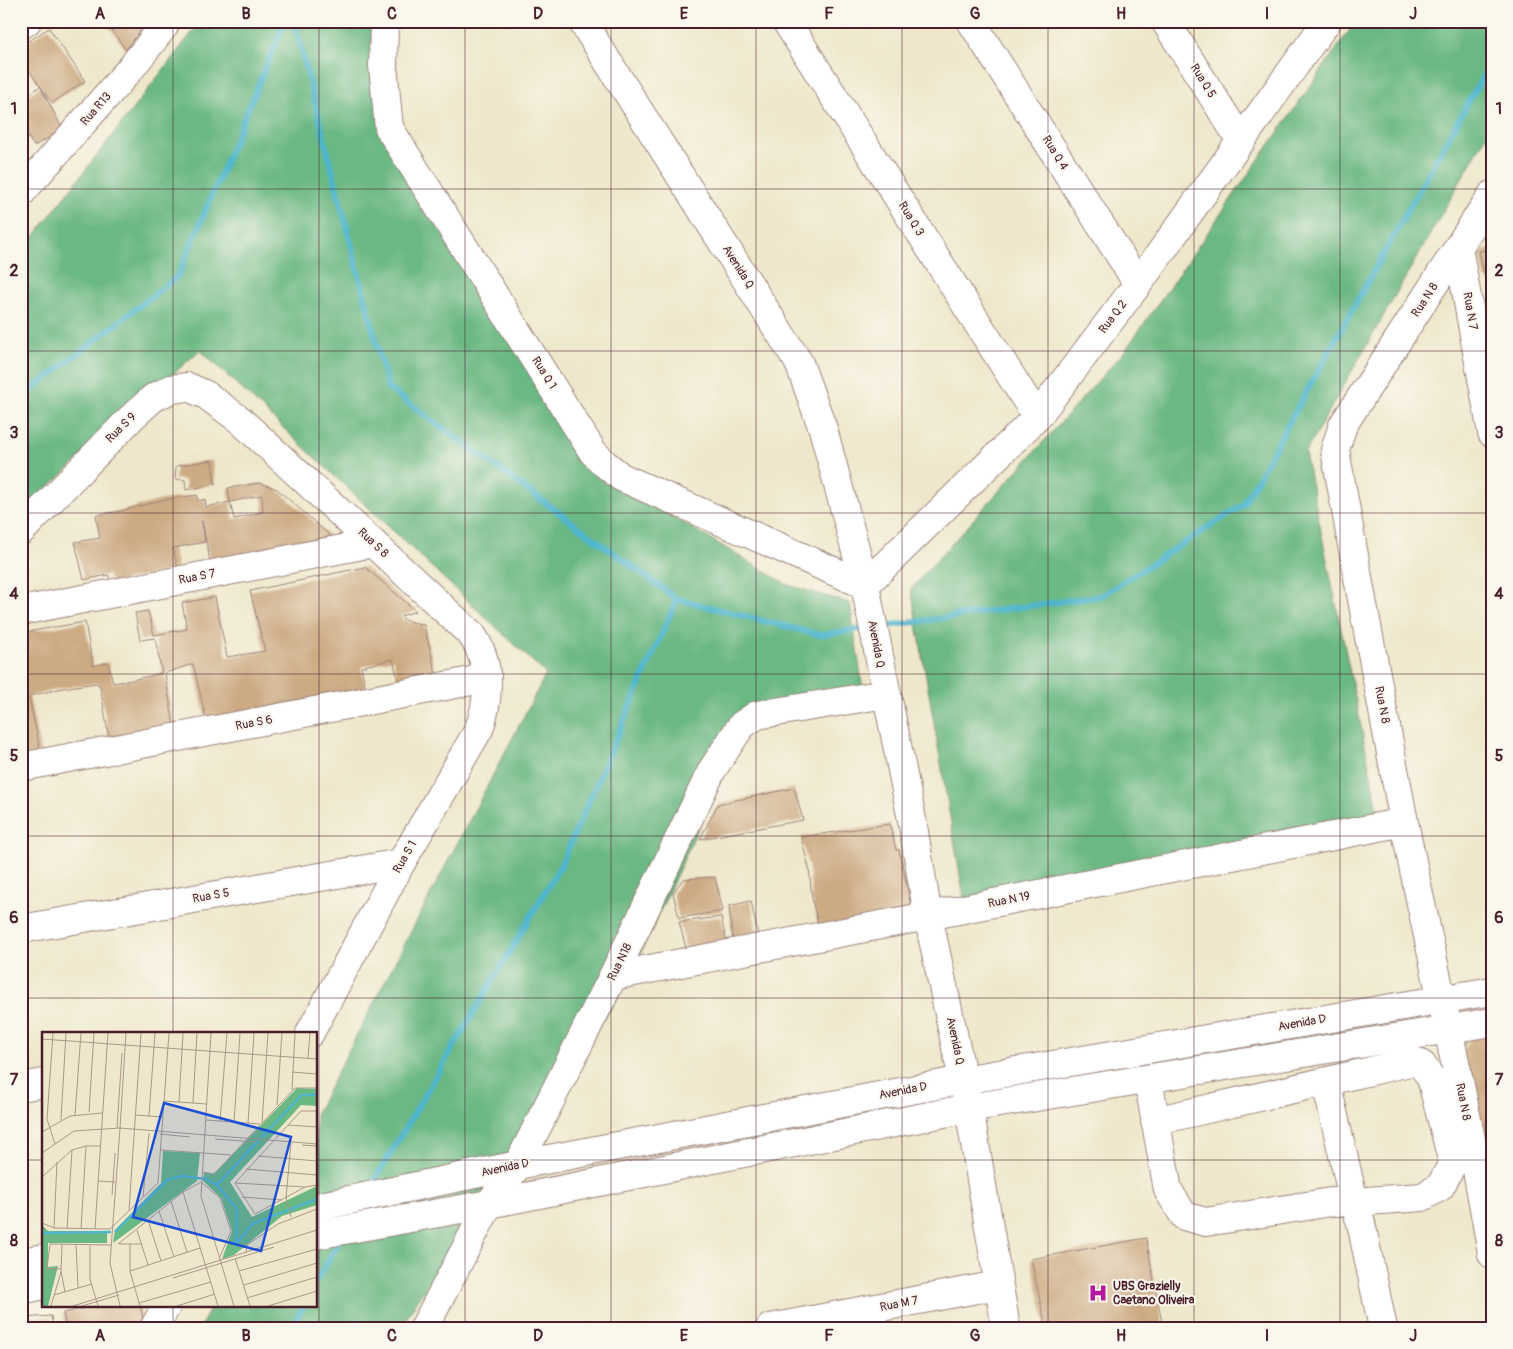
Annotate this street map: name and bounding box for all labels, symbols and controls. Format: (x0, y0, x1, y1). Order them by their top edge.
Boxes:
text: A (95, 4, 106, 24)
text: B (241, 4, 251, 24)
text: C (387, 4, 397, 24)
text: D (533, 4, 543, 24)
text: E (680, 4, 689, 24)
text: F (824, 4, 834, 24)
text: G (970, 4, 981, 24)
text: H (1116, 4, 1126, 24)
text: I (1265, 4, 1269, 24)
text: J (1409, 4, 1417, 24)
street label: Rua Q 5 (1187, 61, 1219, 101)
street label: Rua R13 (77, 89, 115, 129)
text: 1 (11, 99, 17, 119)
text: 1 (1496, 99, 1502, 119)
street label: Rua Q 4 (1039, 133, 1071, 173)
street label: Rua Q 3 (895, 199, 928, 239)
street label: Avenida Q (719, 242, 757, 292)
text: 2 (10, 261, 19, 281)
text: 2 (1495, 261, 1504, 281)
street label: Rua N 8 (1408, 280, 1442, 320)
street label: Rua N 7 (1459, 291, 1481, 332)
street label: Rua Q 2 (1096, 297, 1131, 337)
street label: Rua Q 1 (528, 354, 560, 392)
street label: Rua S 9 (103, 410, 139, 446)
text: 3 (10, 423, 19, 443)
text: 3 (1495, 423, 1504, 443)
street label: Rua S 8 (354, 525, 392, 561)
street label: Rua S 7 (177, 566, 217, 588)
text: 4 (9, 584, 19, 604)
text: 4 (1494, 584, 1504, 604)
street label: Avenida Q (864, 619, 888, 669)
street label: Rua N 8 (1371, 685, 1393, 725)
street label: Rua S 6 (234, 712, 274, 734)
text: 5 (10, 746, 19, 766)
text: 5 (1495, 746, 1504, 766)
street label: Rua S 1 (390, 838, 420, 876)
street label: Rua S 5 (191, 885, 231, 907)
street label: Rua N 19 (987, 889, 1031, 911)
text: 6 (9, 908, 19, 928)
text: 6 (1494, 908, 1504, 928)
street label: Rua N18 (604, 941, 636, 983)
street label: Avenida D (1277, 1011, 1328, 1035)
street label: Avenida Q (943, 1016, 967, 1066)
inset map (42, 1032, 318, 1306)
text: 7 (10, 1070, 19, 1090)
text: 7 (1495, 1070, 1504, 1090)
street label: Avenida D (878, 1079, 929, 1103)
street label: Rua N 8 (1452, 1082, 1474, 1122)
street label: Avenida D (480, 1156, 531, 1180)
text: 8 (10, 1231, 18, 1251)
text: 8 (1495, 1231, 1503, 1251)
place label: UBS Grazielly Caetano Oliveira (1113, 1279, 1195, 1308)
hospital icon: UBS Grazielly Caetano Oliveira (1087, 1282, 1109, 1304)
street label: Rua M 7 (879, 1293, 920, 1315)
text: A (95, 1326, 106, 1346)
text: B (241, 1326, 251, 1346)
text: C (387, 1326, 397, 1346)
text: D (533, 1326, 543, 1346)
text: E (680, 1326, 689, 1346)
text: F (824, 1326, 834, 1346)
text: G (970, 1326, 981, 1346)
text: H (1116, 1326, 1126, 1346)
text: I (1265, 1326, 1269, 1346)
text: J (1409, 1326, 1417, 1346)

